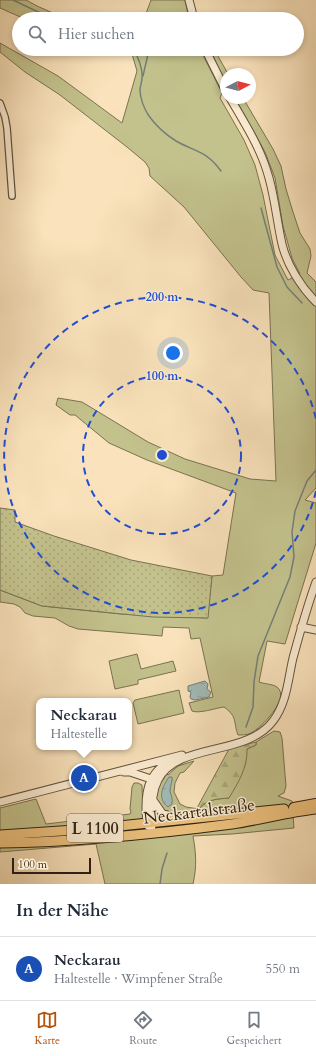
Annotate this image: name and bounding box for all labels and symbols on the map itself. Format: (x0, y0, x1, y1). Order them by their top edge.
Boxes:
north arrow (220, 68, 256, 104)
text: 200 m (146, 289, 179, 305)
your location (163, 343, 183, 363)
text: 100 m (146, 368, 179, 384)
centre of rings (155, 448, 169, 462)
pin: A (71, 763, 97, 793)
street label: Neckartalstraße (142, 793, 256, 830)
road number: L 1100 (67, 814, 123, 842)
scale bar (12, 856, 91, 875)

